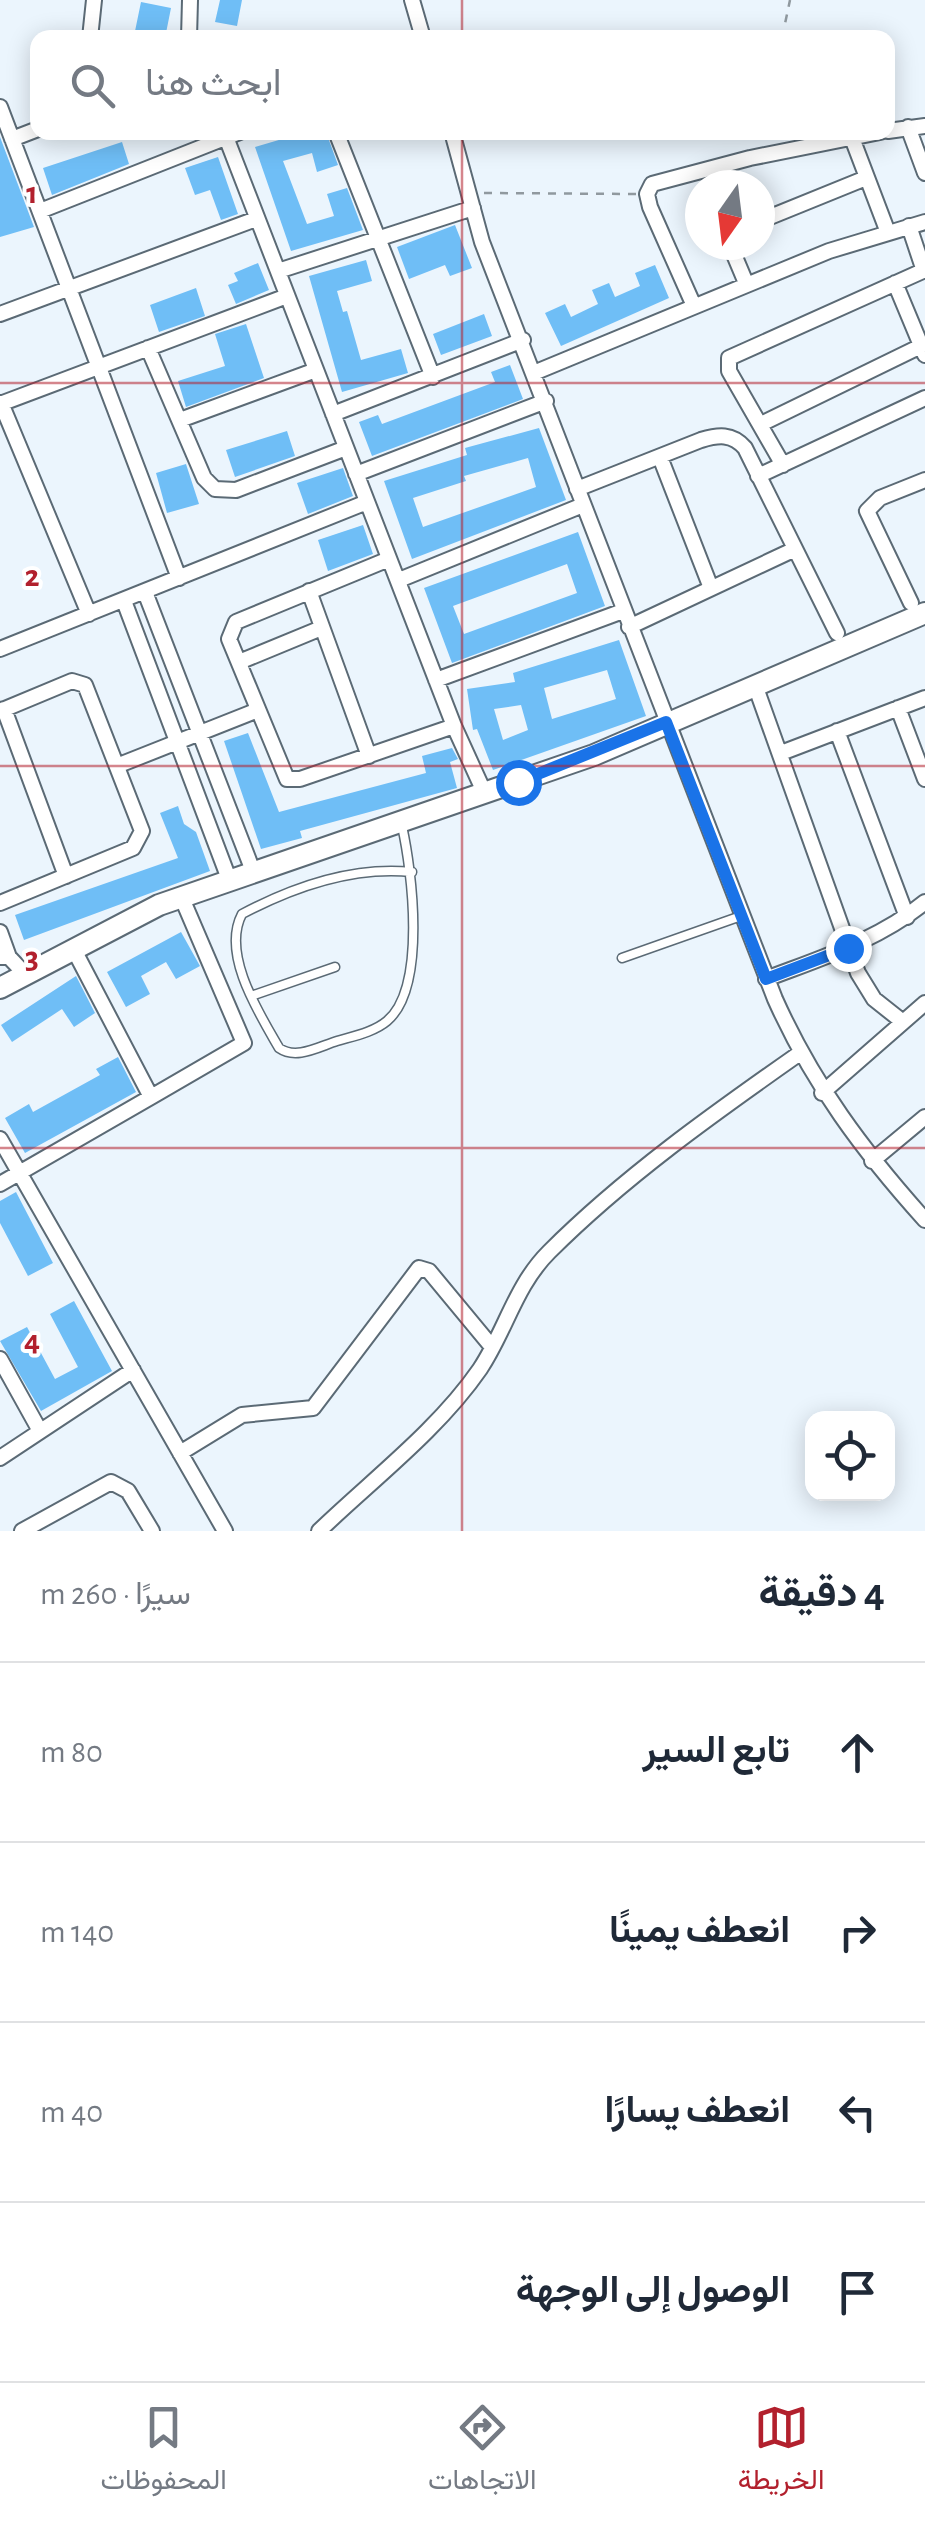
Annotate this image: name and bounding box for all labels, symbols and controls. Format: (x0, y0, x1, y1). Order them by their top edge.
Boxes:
search box (30, 30, 895, 140)
icon: search (65, 58, 120, 113)
text: ابحث هنا (145, 65, 282, 103)
north arrow (685, 170, 775, 260)
text: 1 (26, 177, 38, 209)
text: 2 (24, 560, 40, 592)
route start (496, 760, 542, 806)
route end (826, 926, 872, 972)
text: 3 (25, 942, 39, 974)
text: 4 (24, 1325, 40, 1357)
map controls (805, 1411, 895, 1501)
button: locate (805, 1411, 895, 1501)
text: 4 دقيقة (758, 1572, 885, 1614)
text: سيرًا · 260 m (40, 1578, 191, 1610)
icon: ahead (830, 1725, 885, 1780)
text: تابع السير (643, 1732, 790, 1770)
text: 80 m (40, 1736, 103, 1768)
icon: right (830, 1905, 885, 1960)
text: انعطف يمينًا (609, 1912, 790, 1950)
text: 140 m (40, 1916, 114, 1948)
icon: left (830, 2085, 885, 2140)
text: انعطف يسارًا (604, 2092, 790, 2130)
text: 40 m (40, 2096, 103, 2128)
icon: arrive (830, 2265, 885, 2320)
text: الوصول إلى الوجهة (516, 2272, 790, 2310)
tab: المحفوظات (101, 2400, 227, 2504)
tab: الاتجاهات (428, 2400, 537, 2504)
tab: الخريطة (738, 2400, 824, 2504)

